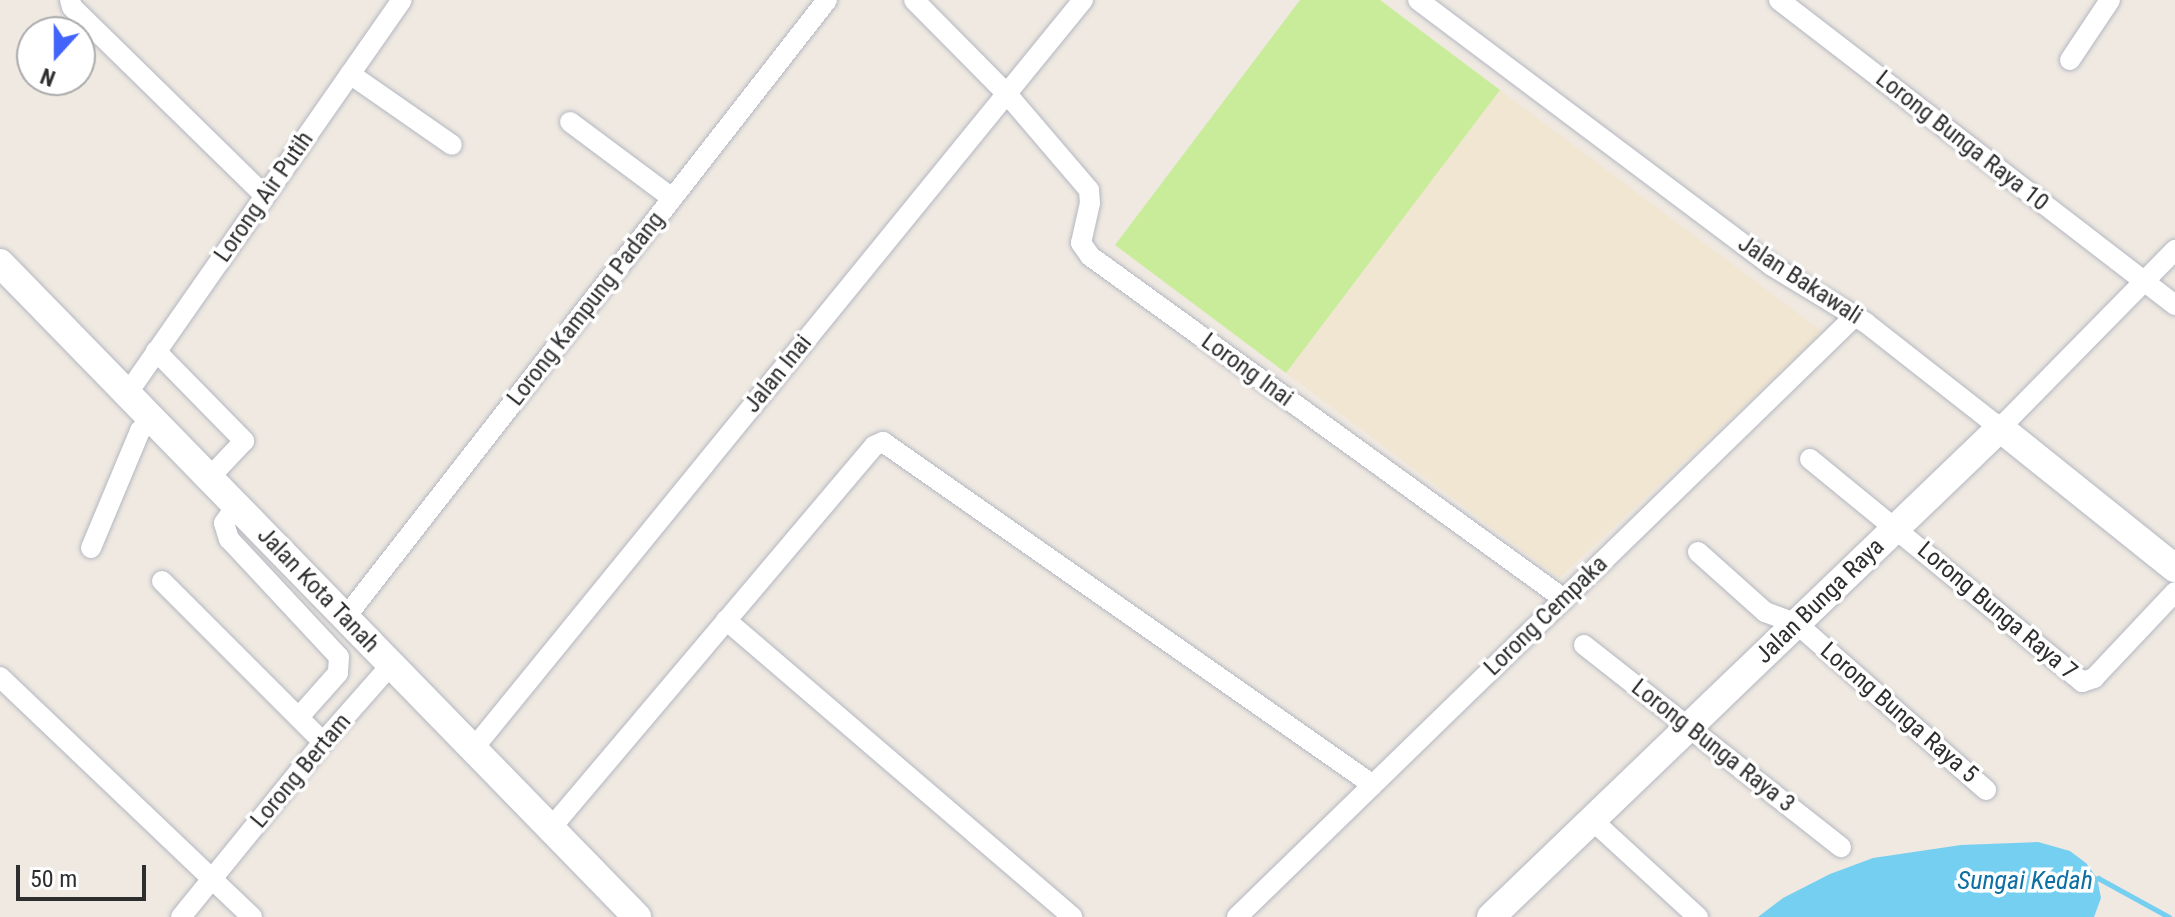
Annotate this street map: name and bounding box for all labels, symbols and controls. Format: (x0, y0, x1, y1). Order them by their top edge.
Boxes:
north arrow (16, 16, 96, 96)
text: N (37, 63, 59, 91)
street label: Lorong Bunga Raya 10 (1870, 65, 2054, 217)
street label: Lorong Air Putih (208, 126, 320, 268)
street label: Lorong Kampung Padang (501, 206, 671, 412)
street label: Jalan Bakawali (1733, 229, 1867, 331)
street label: Lorong Inai (1196, 327, 1298, 413)
street label: Jalan Inai (738, 329, 818, 419)
street label: Jalan Kota Tanah (251, 521, 385, 659)
street label: Jalan Bunga Raya (1750, 532, 1890, 670)
street label: Lorong Bunga Raya 7 (1911, 536, 2083, 686)
street label: Lorong Cempaka (1478, 550, 1614, 682)
street label: Lorong Bunga Raya 5 (1814, 637, 1984, 789)
street label: Lorong Bunga Raya 3 (1626, 673, 1800, 819)
street label: Lorong Bertam (245, 708, 357, 834)
scale bar (20, 849, 150, 899)
text: 50 m (30, 865, 77, 893)
water label: Sungai Kedah (1957, 865, 2093, 897)

